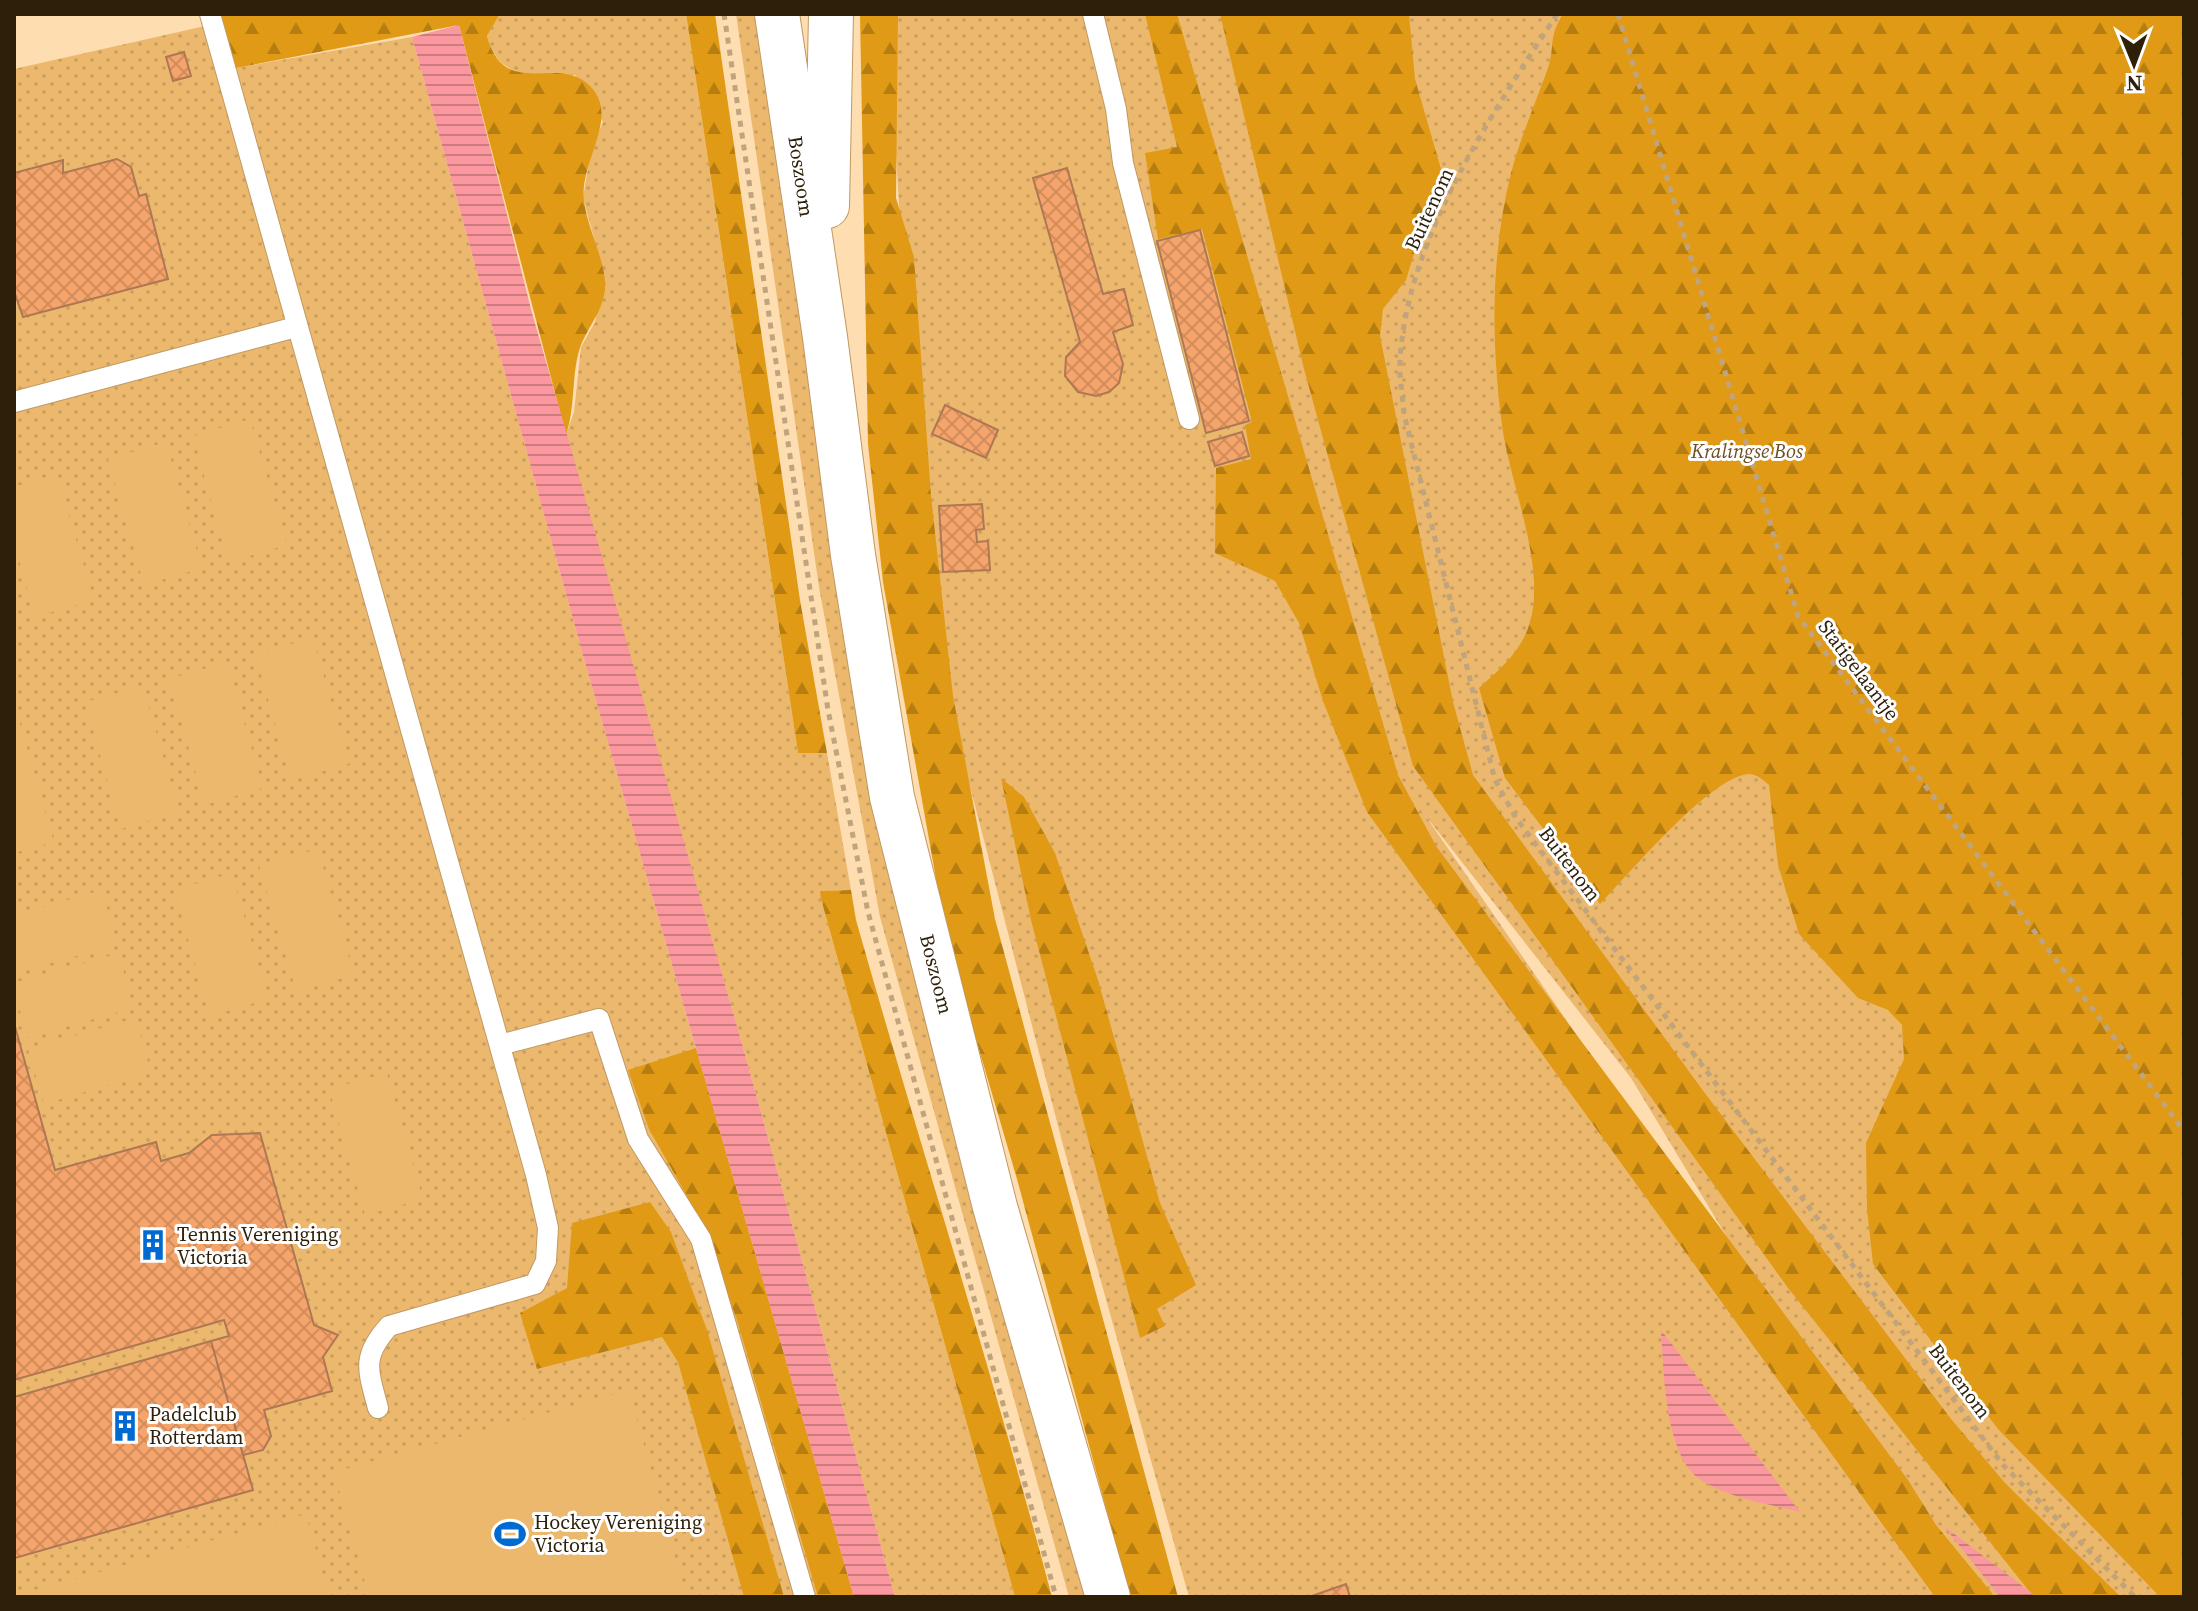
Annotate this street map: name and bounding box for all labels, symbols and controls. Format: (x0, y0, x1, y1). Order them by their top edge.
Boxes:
north arrow (2094, 24, 2174, 104)
text: N (2126, 69, 2143, 99)
street label: Boszoom (781, 134, 821, 219)
street label: Buitenom (1398, 163, 1460, 255)
park label: Kralingse Bos (1690, 437, 1804, 465)
street label: Statigelaantje (1812, 614, 1906, 726)
street label: Buitenom (1532, 821, 1608, 907)
street label: Boszoom (913, 931, 960, 1017)
place label: Tennis Vereniging Victoria (177, 1220, 338, 1271)
building icon: Tennis Vereniging Victoria (136, 1228, 170, 1262)
street label: Buitenom (1922, 1338, 1998, 1424)
place label: Padelclub Rotterdam (149, 1400, 243, 1451)
building icon: Padelclub Rotterdam (108, 1409, 142, 1443)
place label: Hockey Vereniging Victoria (534, 1508, 702, 1559)
sports icon: Hockey Vereniging Victoria (493, 1517, 527, 1551)

